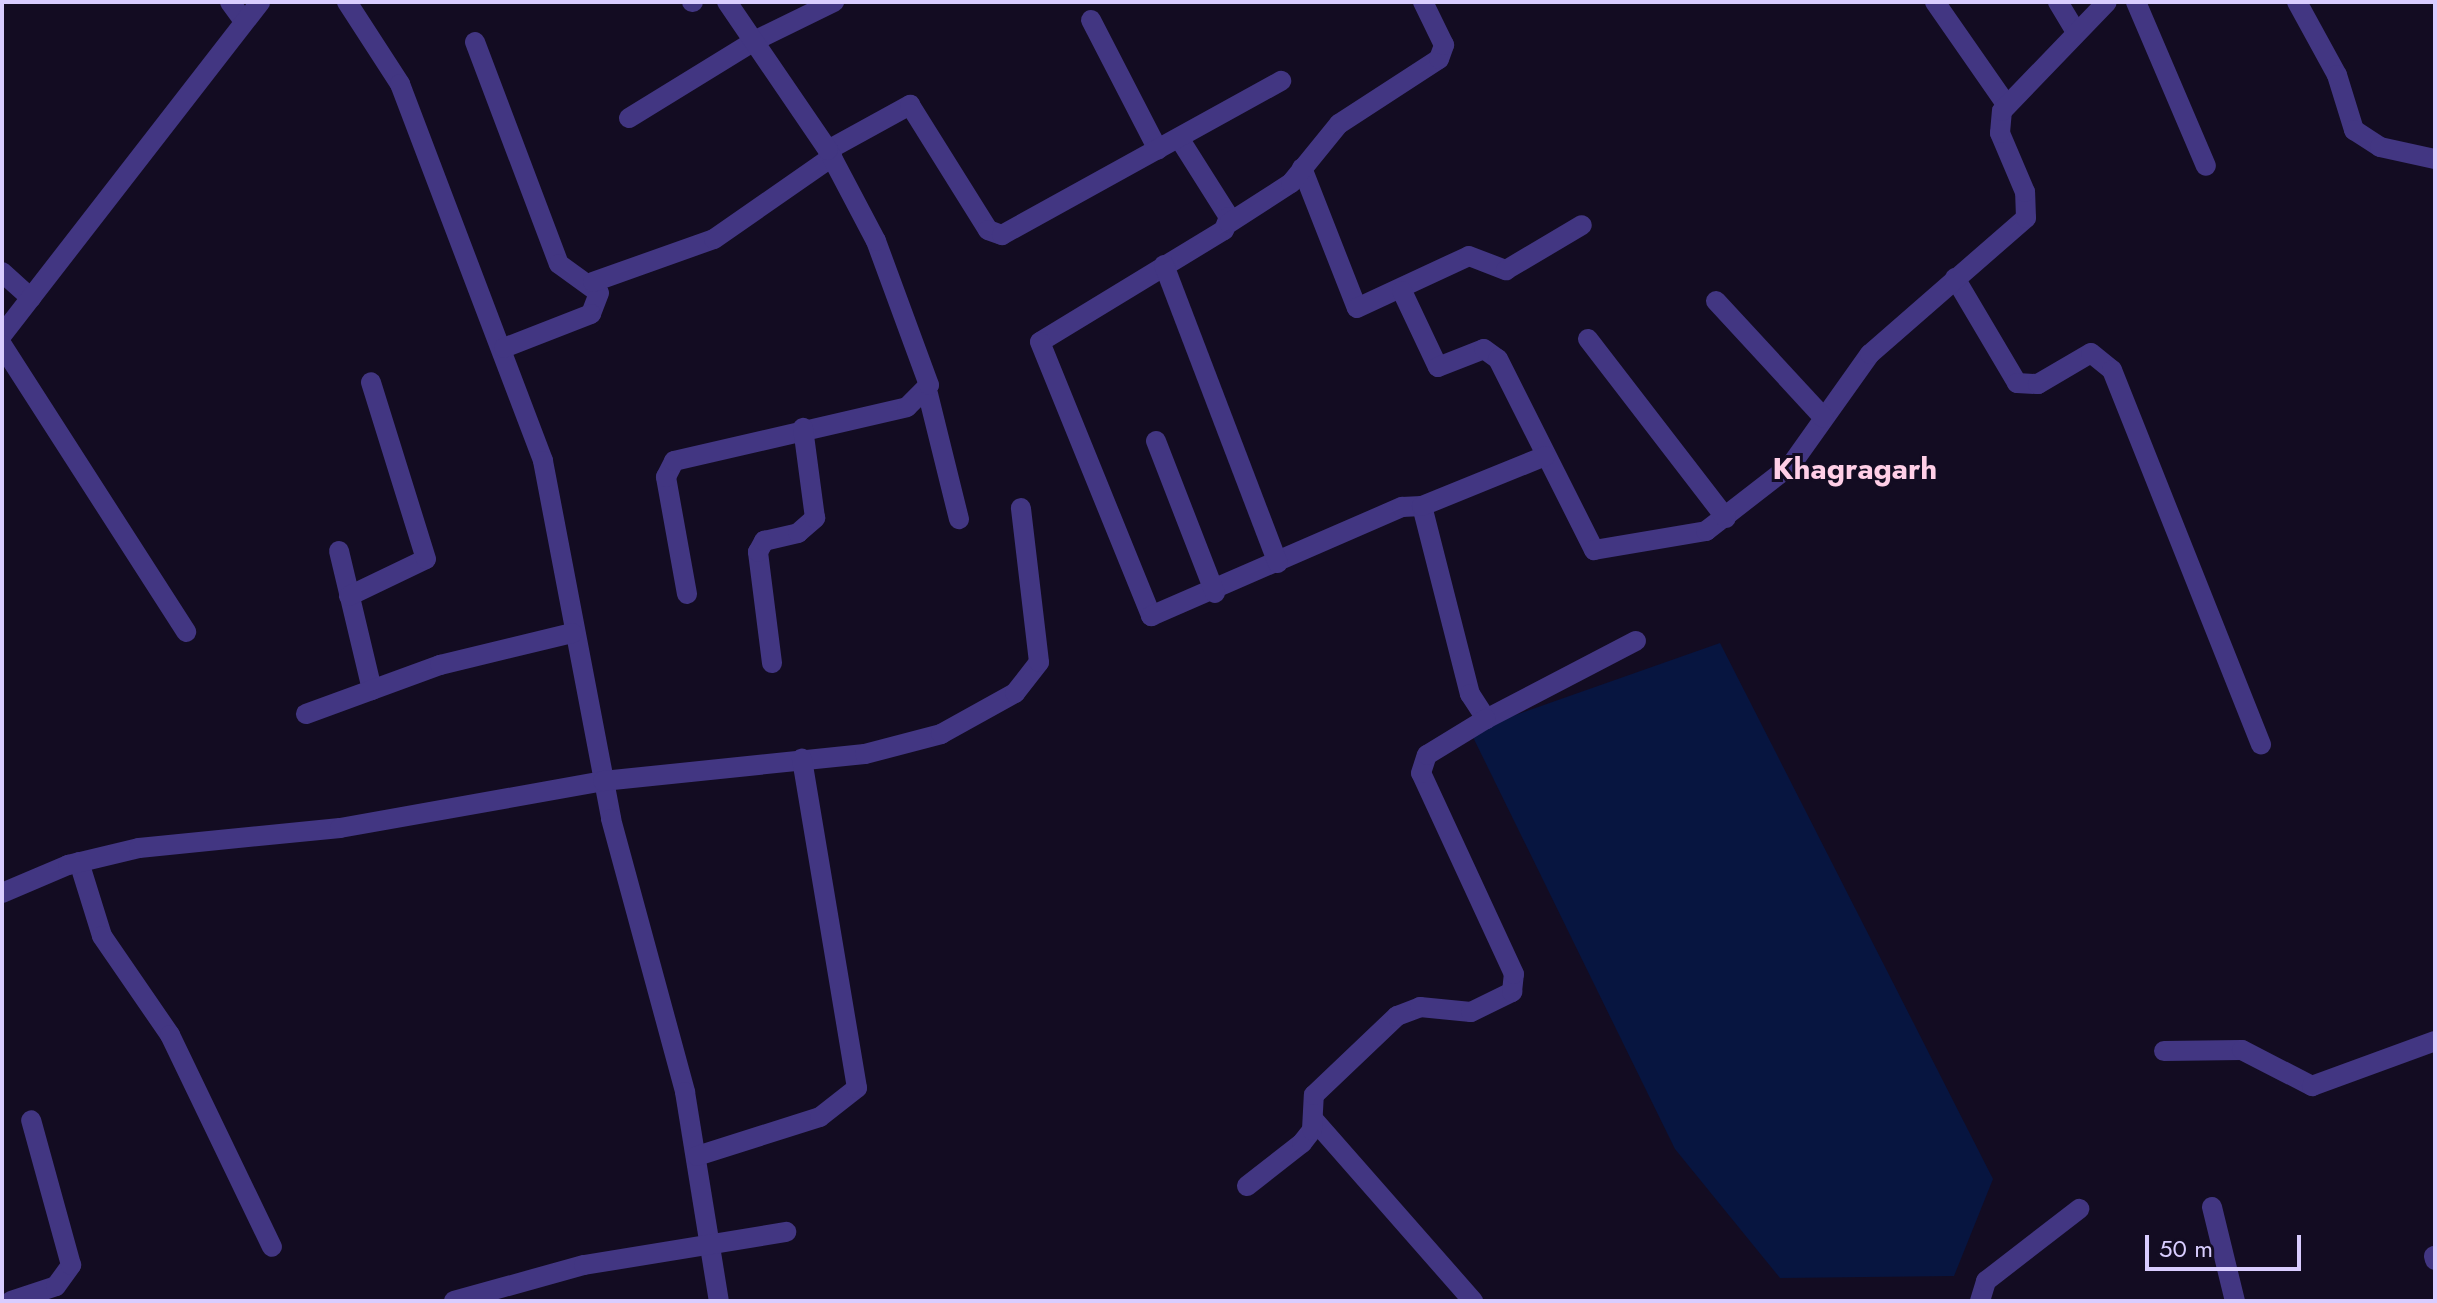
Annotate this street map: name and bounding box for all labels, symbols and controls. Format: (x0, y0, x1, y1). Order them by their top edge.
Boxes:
district label: Khagragarh (1773, 451, 1937, 487)
scale bar (2149, 1219, 2305, 1269)
text: 50 m (2159, 1231, 2213, 1266)

